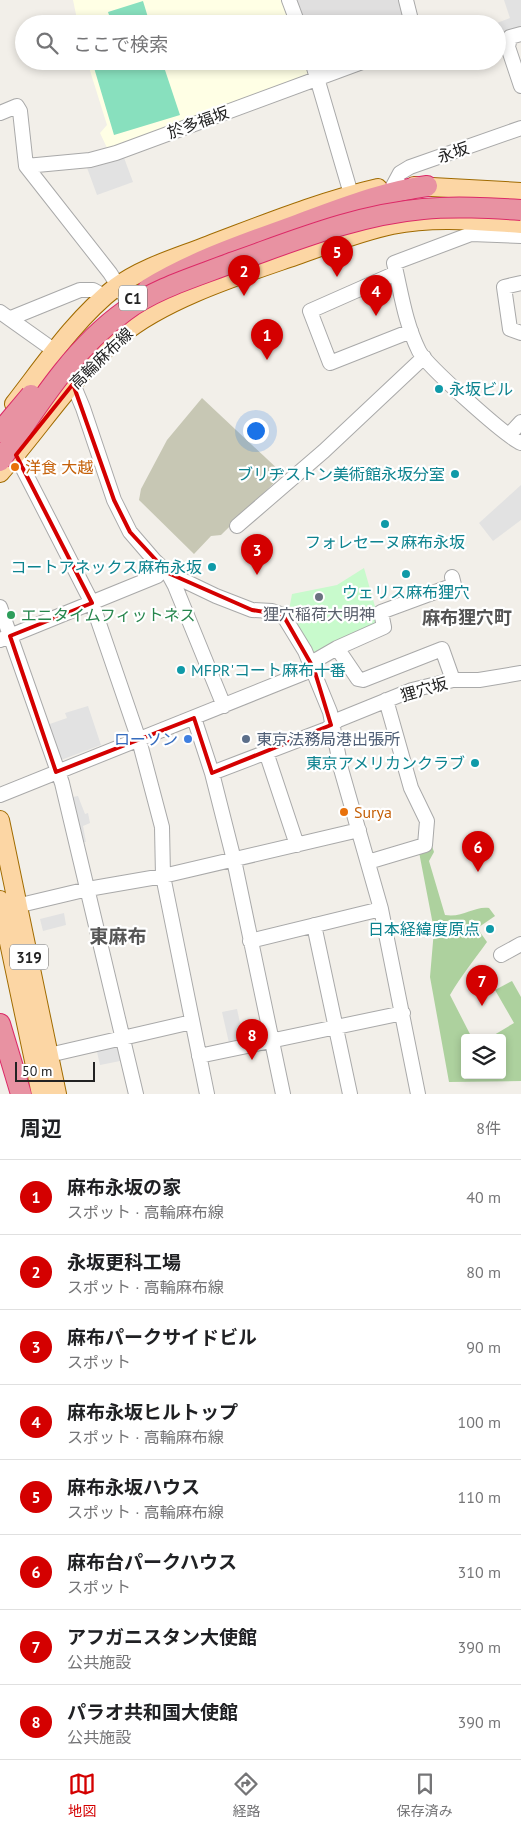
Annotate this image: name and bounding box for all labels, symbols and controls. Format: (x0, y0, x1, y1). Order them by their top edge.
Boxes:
search box (15, 15, 506, 70)
icon: search (33, 29, 61, 57)
text: ここで検索 (73, 32, 168, 56)
street label: 於多福坂 (165, 102, 231, 142)
street label: 永坂 (435, 137, 471, 167)
pin: 5 (321, 236, 353, 277)
pin: 2 (228, 255, 260, 296)
pin: 4 (360, 275, 392, 316)
road number: C1 (119, 286, 147, 310)
pin: 1 (251, 319, 283, 360)
street label: 高輪麻布線 (65, 323, 137, 393)
place label: 永坂ビル (449, 379, 513, 399)
marker: 永坂ビル (433, 383, 445, 395)
your location (243, 418, 269, 444)
place label: 洋食 大越 (25, 457, 93, 477)
marker: 洋食 大越 (9, 461, 21, 473)
place label: ブリヂストン美術館永坂分室 (237, 464, 445, 484)
marker: ブリヂストン美術館永坂分室 (449, 468, 461, 480)
marker: フォレセーヌ麻布永坂 (379, 518, 391, 530)
place label: フォレセーヌ麻布永坂 (305, 532, 465, 552)
pin: 3 (241, 534, 273, 575)
place label: コートアネックス麻布永坂 (10, 557, 202, 577)
marker: コートアネックス麻布永坂 (206, 561, 218, 573)
marker: ウェリス麻布狸穴 (400, 568, 412, 580)
place label: ウェリス麻布狸穴 (342, 582, 470, 602)
marker: 狸穴稲荷大明神 (313, 591, 325, 603)
place label: 狸穴稲荷大明神 (263, 604, 375, 624)
place label: エニタイムフィットネス (21, 605, 195, 625)
district label: 麻布狸穴町 (422, 606, 512, 629)
marker: エニタイムフィットネス (5, 609, 17, 621)
place label: MFPR'コート麻布十番 (191, 660, 346, 680)
marker: MFPR'コート麻布十番 (175, 664, 187, 676)
street label: 狸穴坂 (398, 673, 450, 705)
place label: ローソン (114, 729, 178, 749)
place label: 東京法務局港出張所 (256, 729, 400, 749)
marker: ローソン (182, 733, 194, 745)
marker: 東京法務局港出張所 (240, 733, 252, 745)
place label: 東京アメリカンクラブ (306, 753, 465, 773)
marker: 東京アメリカンクラブ (469, 757, 481, 769)
place label: Surya (354, 802, 392, 822)
marker: Surya (338, 806, 350, 818)
pin: 6 (462, 831, 494, 872)
place label: 日本経緯度原点 (368, 919, 480, 939)
marker: 日本経緯度原点 (484, 923, 496, 935)
district label: 東麻布 (89, 924, 147, 948)
road number: 319 (10, 944, 48, 970)
pin: 7 (466, 965, 498, 1006)
pin: 8 (236, 1019, 268, 1060)
map controls (461, 1034, 506, 1079)
button: layers (461, 1034, 506, 1079)
scale bar (15, 1059, 95, 1082)
text: 50 m (22, 1062, 52, 1080)
text: 周辺 (20, 1115, 62, 1142)
text: 8件 (476, 1118, 501, 1138)
text: 麻布永坂の家 (67, 1175, 181, 1199)
text: 1 (31, 1187, 41, 1207)
text: 40 m (466, 1187, 501, 1207)
text: スポット · 高輪麻布線 (67, 1202, 224, 1222)
text: 永坂更科工場 (67, 1250, 181, 1274)
text: 2 (31, 1262, 41, 1282)
text: 80 m (466, 1262, 501, 1282)
text: スポット · 高輪麻布線 (67, 1277, 224, 1297)
text: 麻布パークサイドビル (67, 1325, 257, 1349)
text: 3 (31, 1337, 41, 1357)
text: 90 m (466, 1337, 501, 1357)
text: スポット (67, 1352, 131, 1372)
text: 麻布永坂ヒルトップ (67, 1400, 238, 1424)
text: 4 (31, 1412, 41, 1432)
text: 100 m (458, 1412, 501, 1432)
text: スポット · 高輪麻布線 (67, 1427, 224, 1447)
text: 麻布永坂ハウス (67, 1475, 200, 1499)
text: 5 (31, 1487, 41, 1507)
text: 110 m (458, 1487, 501, 1507)
text: スポット · 高輪麻布線 (67, 1502, 224, 1522)
text: 麻布台パークハウス (67, 1550, 237, 1574)
text: 6 (31, 1562, 41, 1582)
text: 310 m (458, 1562, 501, 1582)
text: スポット (67, 1577, 131, 1597)
text: アフガニスタン大使館 (67, 1625, 257, 1649)
text: 7 (31, 1637, 41, 1657)
text: 390 m (458, 1637, 501, 1657)
text: 公共施設 (67, 1652, 131, 1672)
text: パラオ共和国大使館 (67, 1700, 238, 1724)
text: 8 (31, 1712, 41, 1732)
text: 390 m (458, 1712, 501, 1732)
text: 公共施設 (67, 1727, 131, 1747)
tab: 地図 (68, 1770, 96, 1820)
tab: 経路 (232, 1770, 260, 1820)
tab: 保存済み (397, 1770, 453, 1820)

